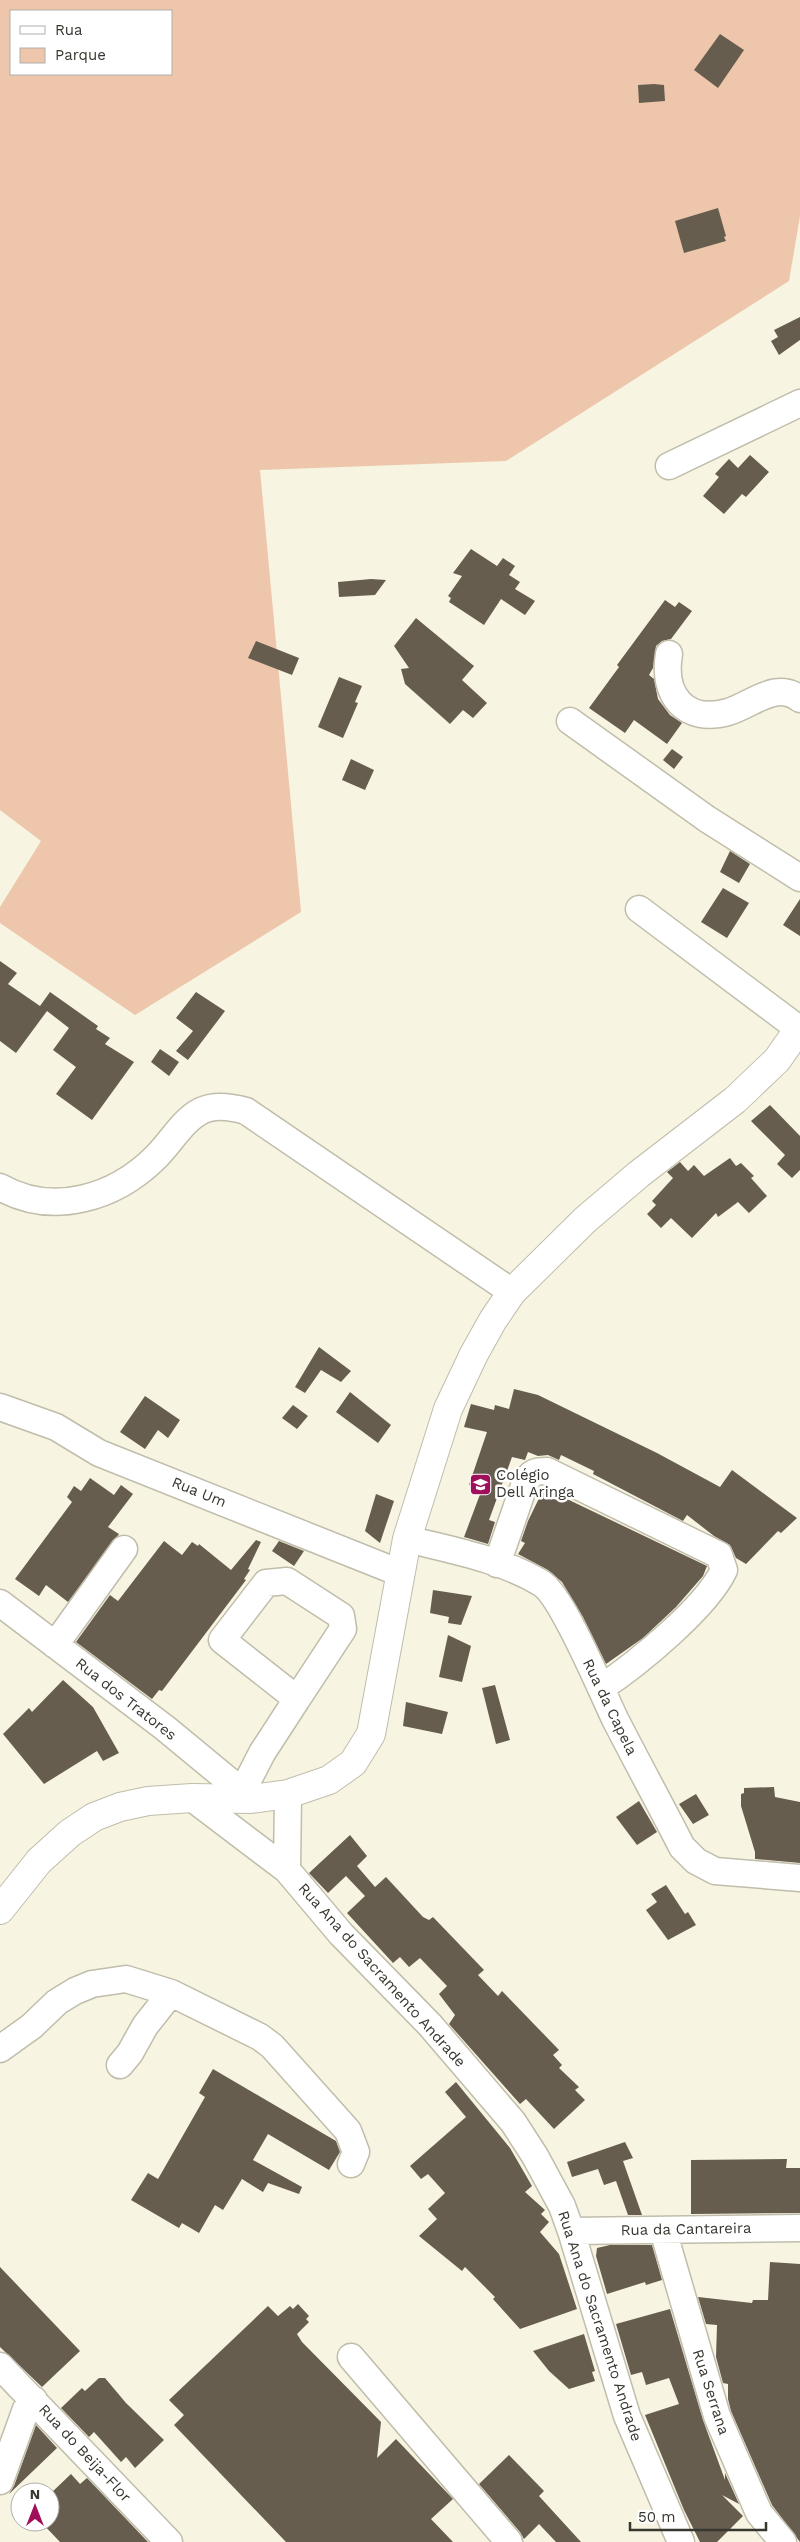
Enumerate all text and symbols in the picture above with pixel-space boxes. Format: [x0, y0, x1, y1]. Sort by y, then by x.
legend [10, 10, 172, 75]
text: Rua [55, 21, 83, 39]
text: Parque [55, 46, 106, 64]
place label: Colégio Dell Aringa [496, 1466, 575, 1501]
school or university icon: Colégio Dell Aringa [468, 1472, 492, 1496]
street label: Rua Um [169, 1473, 229, 1511]
street label: Rua dos Tratores [72, 1654, 180, 1744]
street label: Rua da Capela [579, 1656, 641, 1759]
street label: Rua Ana do Sacramento Andrade [295, 1879, 469, 2071]
street label: Rua Ana do Sacramento Andrade [554, 2208, 646, 2444]
street label: Rua da Cantareira [621, 2219, 752, 2239]
street label: Rua Serrana [689, 2347, 733, 2438]
street label: Rua do Beija-Flor [35, 2400, 135, 2506]
north arrow [10, 2482, 60, 2532]
text: N [30, 2486, 40, 2502]
scale bar [630, 2500, 766, 2532]
text: 50 m [638, 2508, 675, 2526]

